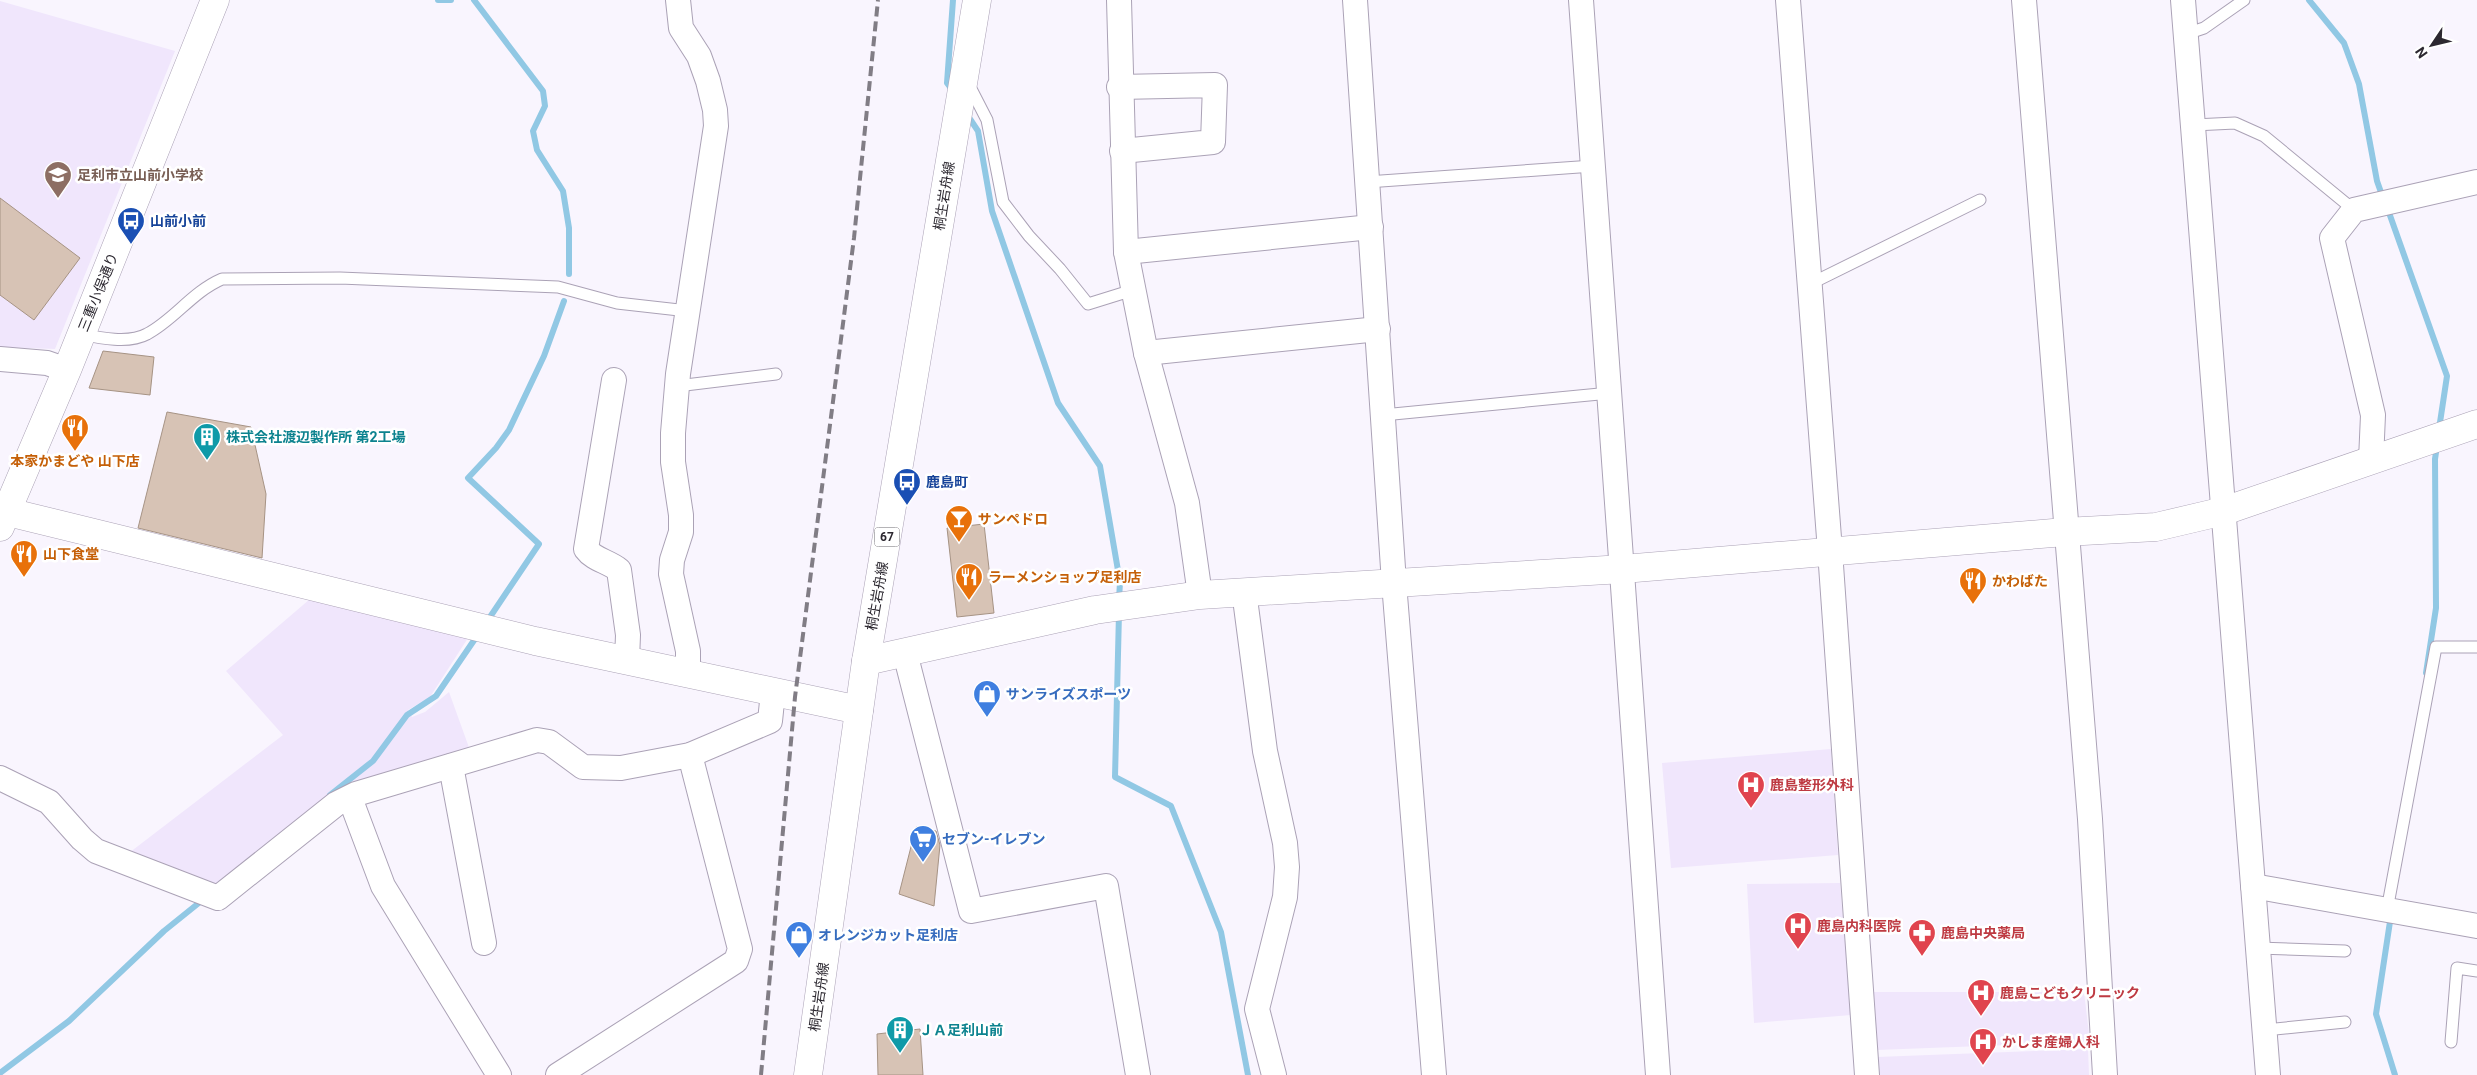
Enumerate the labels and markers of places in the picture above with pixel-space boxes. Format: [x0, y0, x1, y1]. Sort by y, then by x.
school or university icon: 足利市立山前小学校 [43, 160, 73, 199]
place label: 足利市立山前小学校 [77, 167, 203, 183]
bus stop icon: 山前小前 [116, 206, 146, 245]
place label: 山前小前 [150, 213, 206, 229]
restaurant icon: 本家かまどや 山下店 [60, 413, 90, 452]
building icon: 株式会社渡辺製作所 第2工場 [192, 422, 222, 461]
place label: 株式会社渡辺製作所 第2工場 [226, 429, 406, 445]
place label: 本家かまどや 山下店 [10, 453, 140, 469]
bus stop icon: 鹿島町 [892, 467, 922, 506]
place label: 鹿島町 [926, 474, 968, 490]
bar icon: サンペドロ [944, 504, 974, 543]
place label: サンペドロ [978, 511, 1048, 527]
restaurant icon: 山下食堂 [9, 539, 39, 578]
place label: 山下食堂 [43, 546, 99, 562]
restaurant icon: ラーメンショップ足利店 [954, 562, 984, 601]
restaurant icon: かわばた [1958, 566, 1988, 605]
place label: ラーメンショップ足利店 [988, 569, 1141, 585]
place label: かわばた [1992, 573, 2048, 589]
shop icon: サンライズスポーツ [972, 679, 1002, 718]
place label: サンライズスポーツ [1006, 686, 1131, 702]
hospital icon: 鹿島整形外科 [1736, 770, 1766, 809]
place label: 鹿島整形外科 [1770, 777, 1854, 793]
supermarket icon: セブン-イレブン [908, 824, 938, 863]
place label: セブン-イレブン [942, 831, 1046, 847]
hospital icon: 鹿島内科医院 [1783, 911, 1813, 950]
place label: 鹿島内科医院 [1817, 918, 1901, 934]
pharmacy icon: 鹿島中央薬局 [1907, 918, 1937, 957]
shop icon: オレンジカット足利店 [784, 920, 814, 959]
place label: 鹿島中央薬局 [1941, 925, 2025, 941]
place label: オレンジカット足利店 [818, 927, 958, 943]
hospital icon: 鹿島こどもクリニック [1966, 978, 1996, 1017]
place label: 鹿島こどもクリニック [2000, 985, 2140, 1001]
building icon: ＪＡ足利山前 [885, 1015, 915, 1054]
place label: ＪＡ足利山前 [919, 1022, 1003, 1038]
hospital icon: かしま産婦人科 [1968, 1027, 1998, 1066]
place label: かしま産婦人科 [2002, 1034, 2100, 1050]

